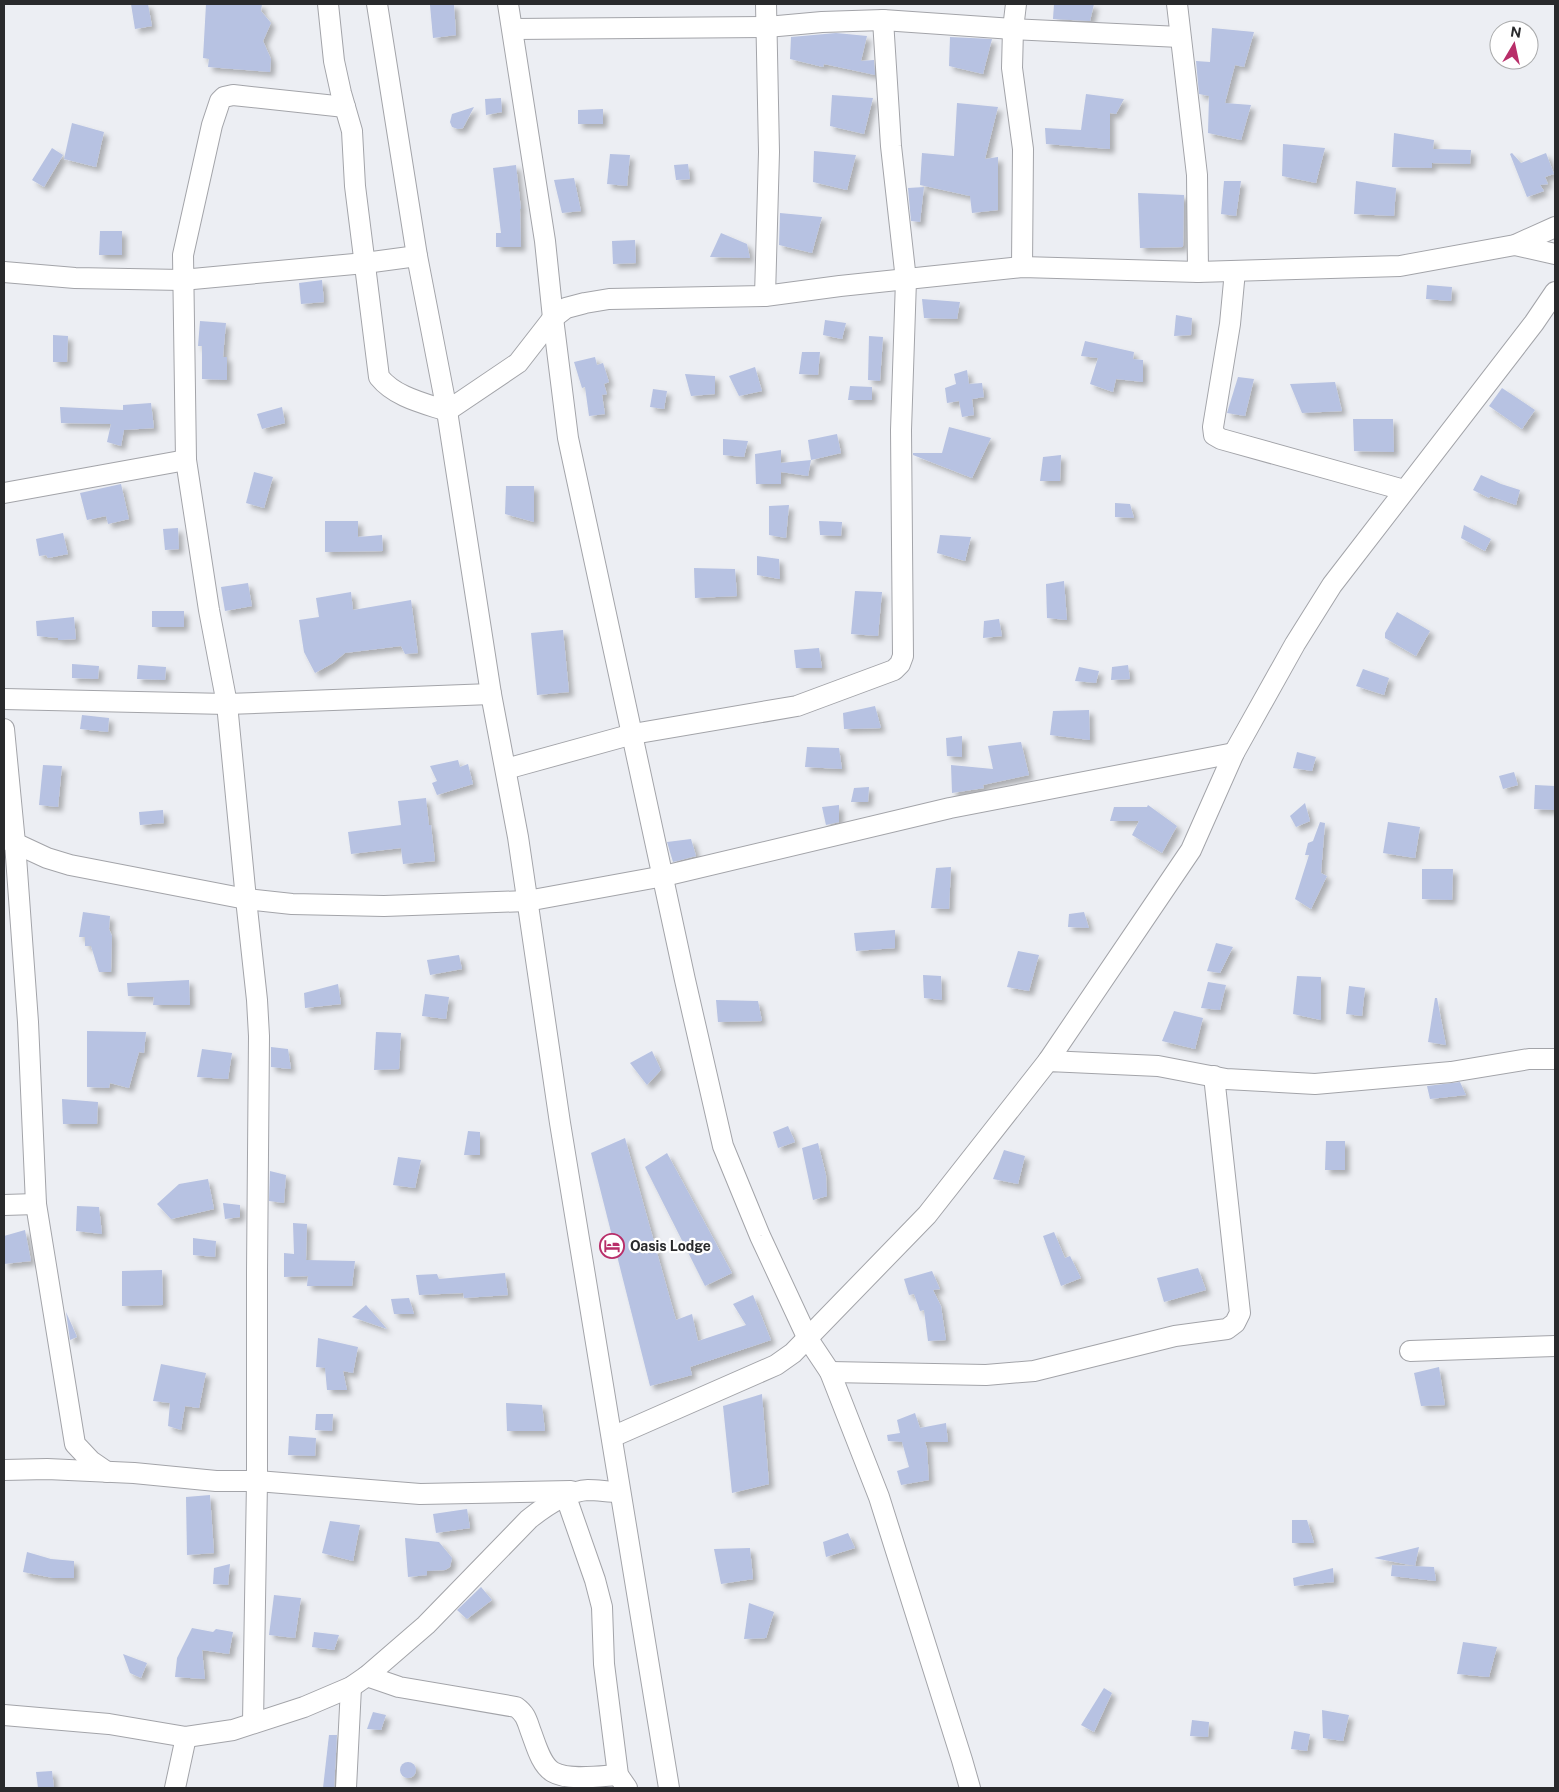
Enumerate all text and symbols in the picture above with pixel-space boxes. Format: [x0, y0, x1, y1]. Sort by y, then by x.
north arrow [1489, 20, 1539, 70]
text: N [1509, 23, 1523, 41]
hotel icon: Oasis Lodge [599, 1233, 625, 1259]
place label: Oasis Lodge [630, 1238, 711, 1254]

